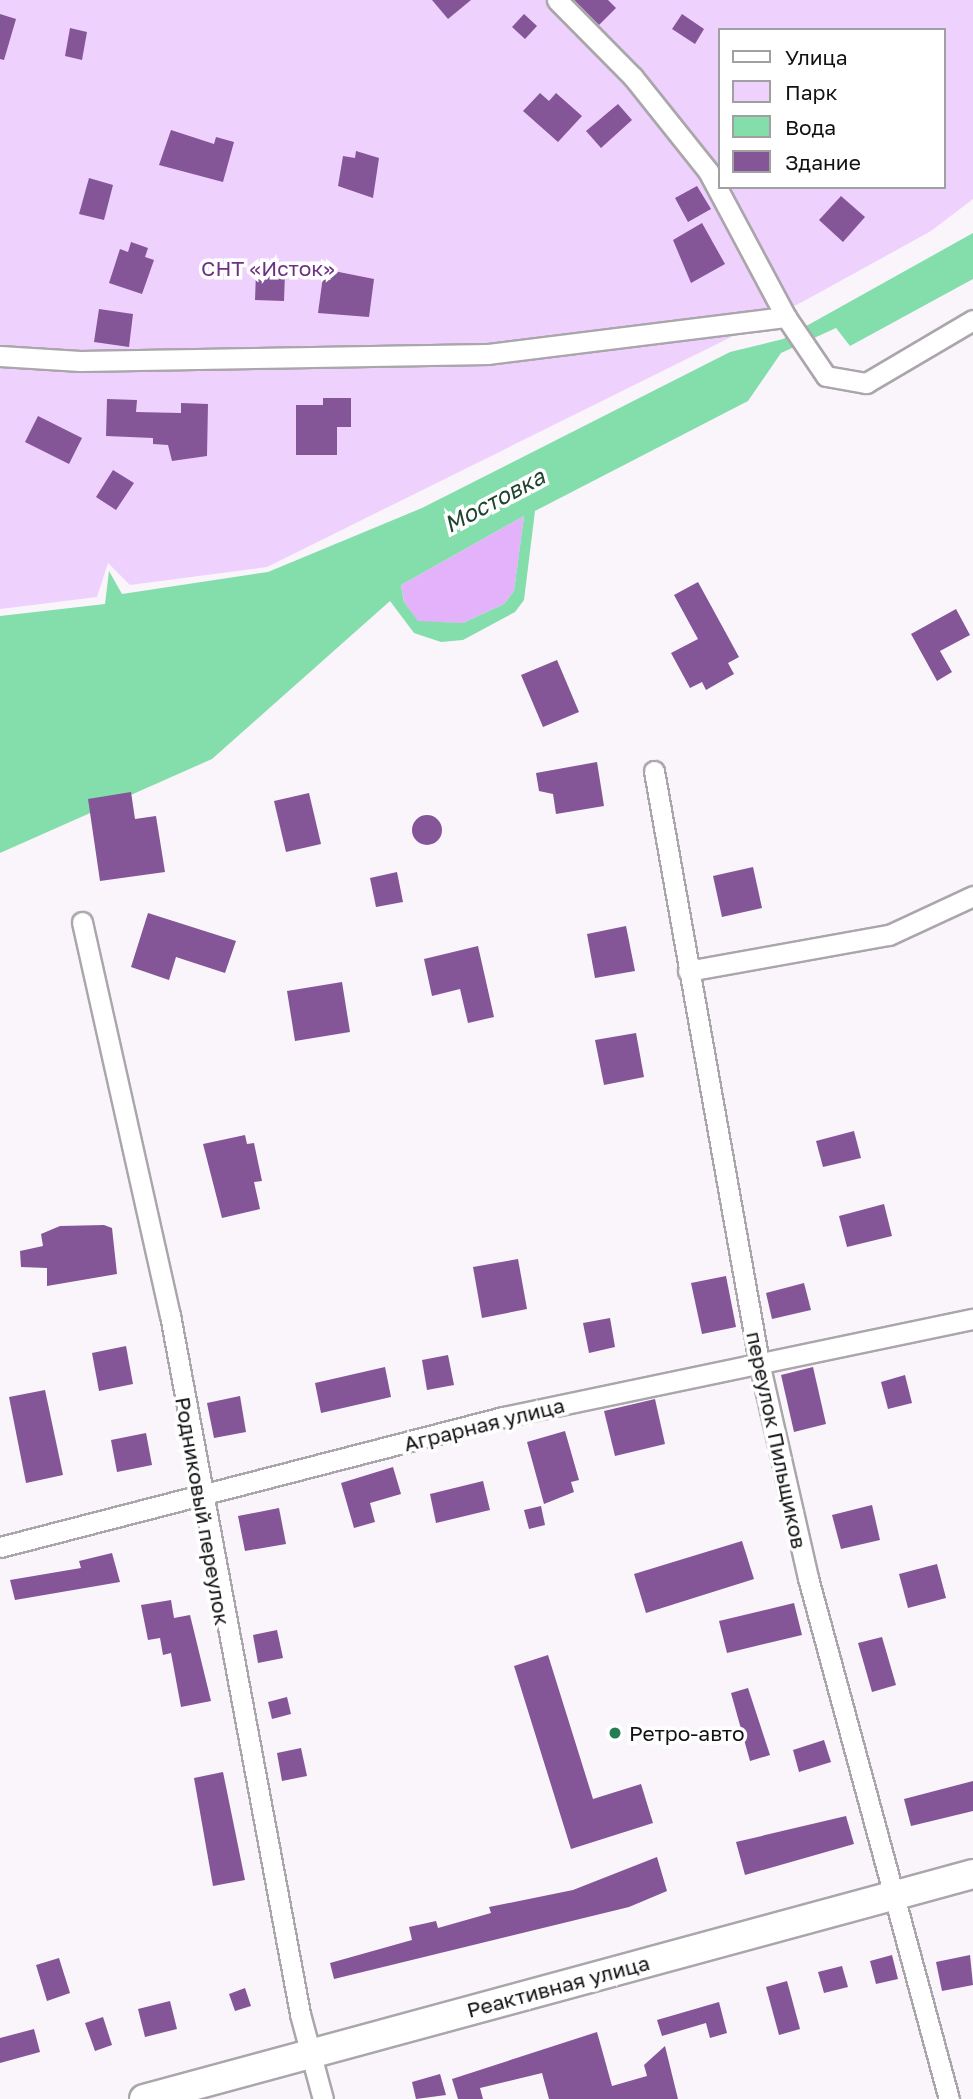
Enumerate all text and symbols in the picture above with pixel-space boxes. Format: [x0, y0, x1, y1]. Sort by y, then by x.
legend [718, 28, 945, 189]
text: Улица [785, 44, 848, 70]
text: Парк [785, 79, 838, 105]
text: Вода [785, 114, 836, 140]
text: Здание [785, 149, 861, 175]
park label: СНТ «Исток» [201, 255, 335, 281]
water label: Мостовка [439, 462, 549, 538]
street label: переулок Пильщиков [742, 1329, 812, 1551]
street label: Аграрная улица [401, 1392, 567, 1456]
street label: Родниковый переулок [170, 1395, 236, 1627]
place label: Ретро-авто [629, 1720, 744, 1746]
marker: Ретро-авто [607, 1725, 623, 1741]
street label: Реактивная улица [464, 1949, 652, 2023]

